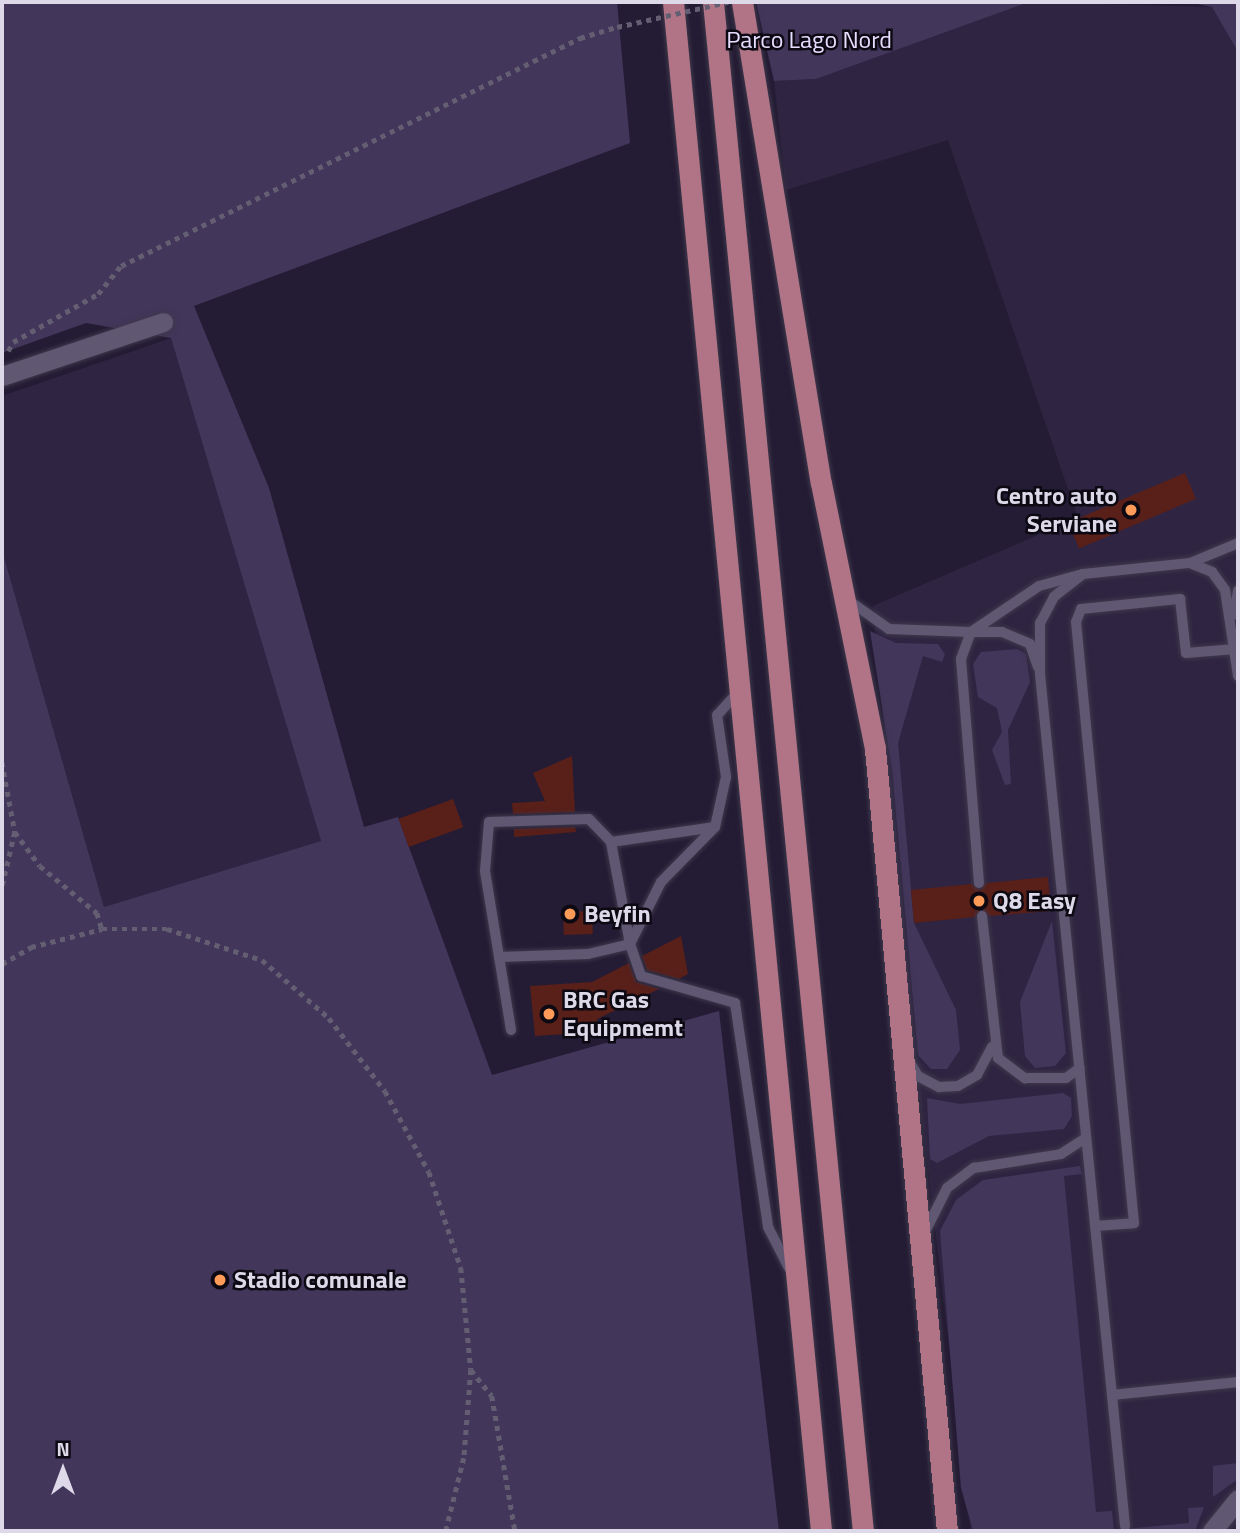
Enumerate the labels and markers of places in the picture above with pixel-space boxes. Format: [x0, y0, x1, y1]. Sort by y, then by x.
place label: Centro auto Serviane [996, 482, 1117, 538]
marker: Centro auto Serviane [1123, 502, 1139, 518]
place label: Q8 Easy [993, 887, 1076, 915]
marker: Q8 Easy [971, 893, 987, 909]
place label: Beyfin [584, 900, 651, 928]
marker: Beyfin [562, 906, 578, 922]
place label: BRC Gas Equipmemt [563, 986, 683, 1042]
marker: BRC Gas Equipmemt [541, 1006, 557, 1022]
place label: Stadio comunale [234, 1266, 406, 1294]
marker: Stadio comunale [212, 1272, 228, 1288]

